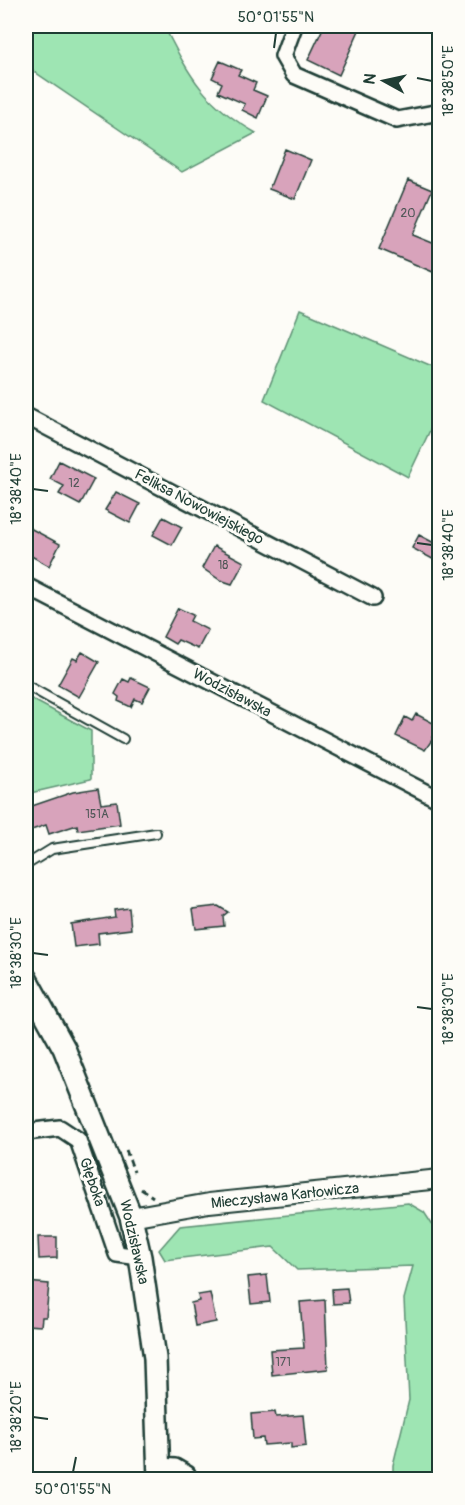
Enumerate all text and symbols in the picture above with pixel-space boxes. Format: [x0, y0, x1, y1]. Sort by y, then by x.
text: 50°01'55"N [238, 8, 314, 27]
text: 18°38'50"E [439, 45, 458, 117]
north arrow [354, 51, 414, 111]
text: N [359, 72, 381, 86]
house number: 20 [401, 206, 415, 221]
text: 18°38'40"E [7, 453, 26, 525]
street label: Feliksa Nowowiejskiego [131, 465, 267, 549]
house number: 12 [68, 476, 80, 491]
text: 18°38'40"E [439, 509, 458, 581]
house number: 18 [218, 558, 228, 573]
street label: Wodzisławska [189, 664, 275, 722]
house number: 151A [85, 807, 109, 822]
text: 18°38'30"E [7, 917, 26, 989]
text: 18°38'30"E [439, 973, 458, 1045]
street label: Głęboka [75, 1155, 109, 1209]
street label: Mieczysława Karłowicza [210, 1179, 360, 1213]
street label: Wodzisławska [115, 1198, 153, 1286]
house number: 171 [275, 1355, 291, 1370]
text: 18°38'20"E [7, 1381, 26, 1453]
text: 50°01'55"N [35, 1480, 111, 1499]

